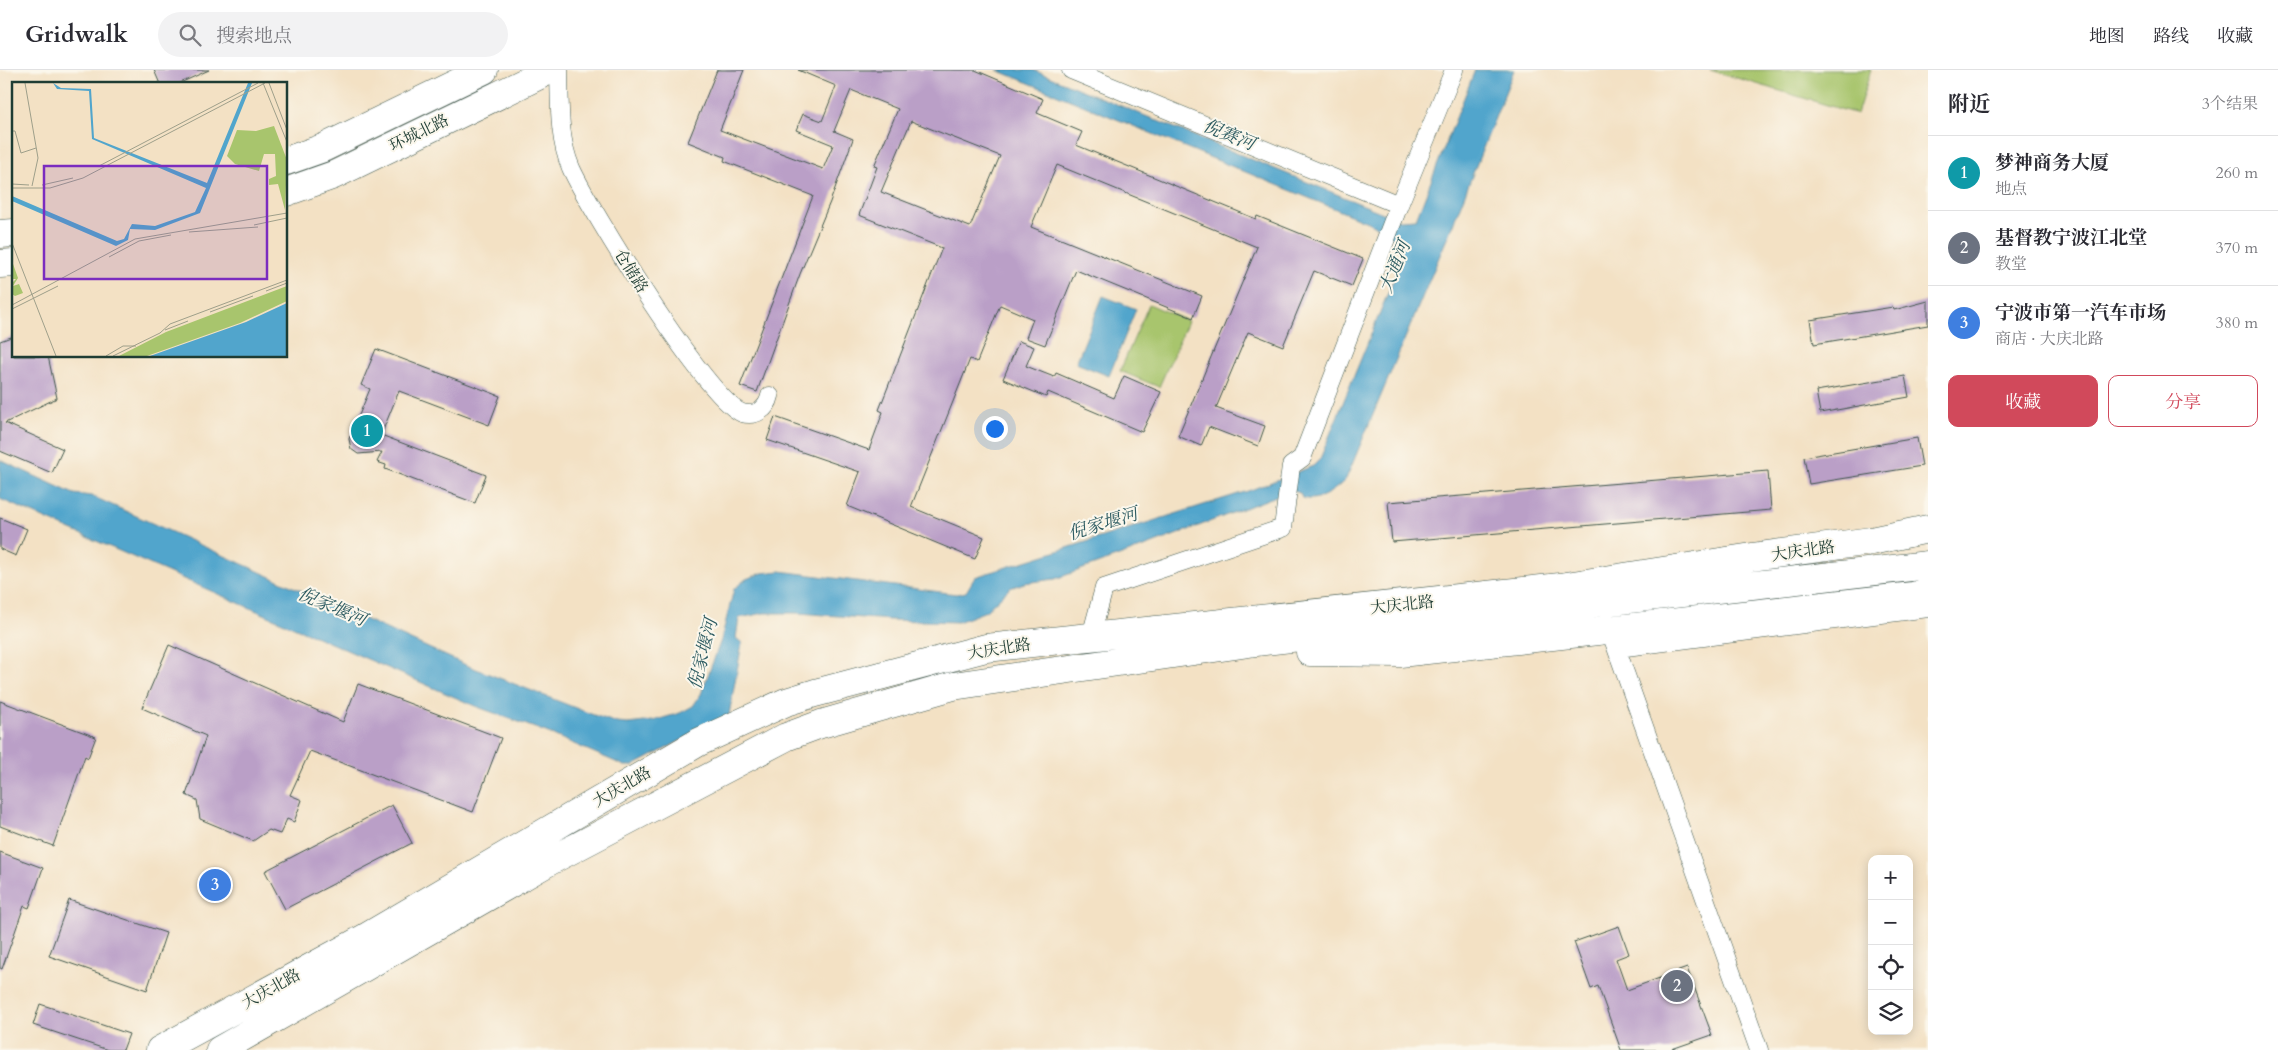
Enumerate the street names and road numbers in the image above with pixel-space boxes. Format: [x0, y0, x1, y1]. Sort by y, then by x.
street label: 环城北路 [385, 109, 453, 157]
street label: 仓储路 [609, 245, 653, 297]
street label: 大庆北路 [1770, 536, 1836, 566]
street label: 大庆北路 [1369, 591, 1435, 619]
street label: 大庆北路 [966, 633, 1032, 665]
street label: 大庆北路 [589, 761, 655, 813]
street label: 大庆北路 [238, 964, 304, 1014]

